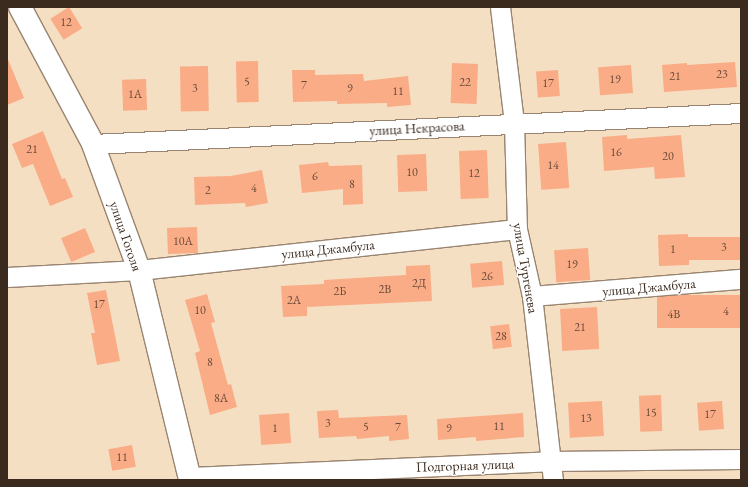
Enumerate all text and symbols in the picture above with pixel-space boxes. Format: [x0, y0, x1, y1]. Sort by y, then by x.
house number: 12 [60, 16, 72, 30]
house number: 23 [716, 68, 728, 82]
house number: 21 [669, 70, 681, 84]
house number: 19 [609, 73, 621, 87]
house number: 5 [244, 75, 250, 89]
house number: 22 [459, 76, 471, 90]
house number: 17 [542, 77, 554, 91]
house number: 7 [301, 79, 307, 93]
house number: 3 [192, 82, 198, 96]
house number: 9 [347, 82, 353, 96]
house number: 11 [392, 85, 404, 99]
house number: 1А [128, 88, 142, 102]
street label: улица Некрасова [369, 117, 465, 139]
house number: 21 [26, 143, 38, 157]
house number: 16 [610, 146, 622, 160]
house number: 20 [662, 150, 674, 164]
house number: 14 [547, 159, 559, 173]
house number: 10 [406, 166, 418, 180]
house number: 12 [468, 167, 480, 181]
house number: 6 [312, 170, 318, 184]
house number: 8 [349, 178, 355, 192]
house number: 4 [251, 182, 257, 196]
house number: 2 [205, 184, 211, 198]
street label: улица Гоголя [106, 199, 146, 273]
street label: улица Тургенева [510, 221, 542, 315]
house number: 10А [173, 235, 193, 249]
street label: улица Джамбула [281, 236, 375, 262]
house number: 3 [721, 241, 727, 255]
house number: 1 [670, 243, 676, 257]
house number: 19 [566, 258, 578, 272]
house number: 26 [481, 270, 493, 284]
street label: улица Джамбула [602, 275, 696, 299]
house number: 2Д [412, 277, 426, 291]
house number: 2В [379, 283, 391, 297]
house number: 2Б [334, 285, 346, 299]
house number: 2А [287, 294, 301, 308]
house number: 17 [93, 298, 105, 312]
house number: 10 [194, 304, 206, 318]
house number: 4 [723, 305, 729, 319]
house number: 4В [668, 308, 680, 322]
house number: 21 [574, 321, 586, 335]
house number: 28 [495, 330, 507, 344]
house number: 8 [207, 356, 213, 370]
house number: 8А [214, 392, 228, 406]
house number: 15 [645, 406, 657, 420]
house number: 17 [704, 408, 716, 422]
house number: 13 [580, 412, 592, 426]
house number: 3 [325, 417, 331, 431]
house number: 5 [363, 420, 369, 434]
house number: 11 [493, 420, 505, 434]
house number: 7 [395, 421, 401, 435]
house number: 1 [272, 422, 278, 436]
house number: 9 [446, 422, 452, 436]
house number: 11 [116, 451, 128, 465]
street label: Подгорная улица [416, 455, 514, 475]

